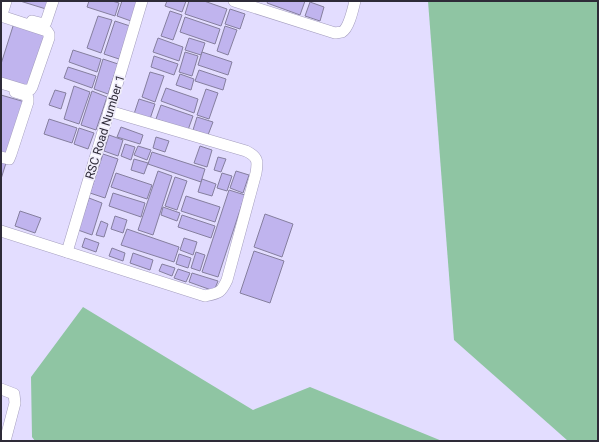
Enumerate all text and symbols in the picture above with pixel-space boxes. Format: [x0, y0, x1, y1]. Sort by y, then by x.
street label: RSC Road Number 1 [82, 73, 128, 181]

